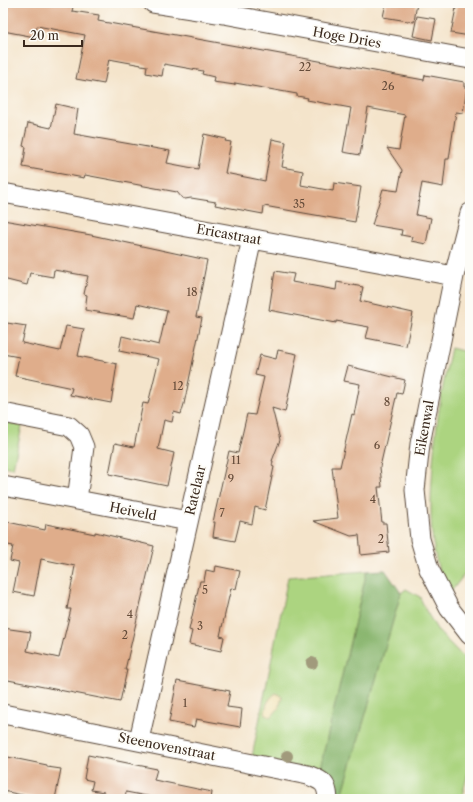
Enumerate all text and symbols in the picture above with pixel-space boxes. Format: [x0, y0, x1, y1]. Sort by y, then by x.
scale bar [24, 22, 82, 48]
street label: Hoge Dries [312, 23, 383, 51]
text: 20 m [30, 28, 59, 43]
house number: 22 [299, 60, 311, 74]
house number: 26 [382, 79, 395, 93]
house number: 35 [293, 197, 305, 211]
street label: Ericastraat [195, 220, 263, 248]
house number: 18 [186, 285, 198, 299]
house number: 12 [173, 379, 183, 393]
house number: 8 [384, 395, 390, 409]
street label: Eikenwal [411, 399, 437, 457]
house number: 6 [374, 438, 381, 452]
house number: 11 [231, 453, 241, 467]
street label: Ratelaar [181, 463, 209, 517]
house number: 9 [228, 472, 234, 486]
house number: 4 [370, 492, 376, 506]
street label: Heiveld [108, 499, 158, 523]
house number: 7 [219, 506, 225, 520]
house number: 2 [378, 532, 384, 546]
house number: 5 [202, 583, 208, 597]
house number: 4 [127, 607, 133, 621]
house number: 3 [197, 619, 203, 633]
house number: 2 [122, 628, 128, 642]
house number: 1 [183, 696, 188, 710]
street label: Steenovenstraat [117, 729, 217, 763]

